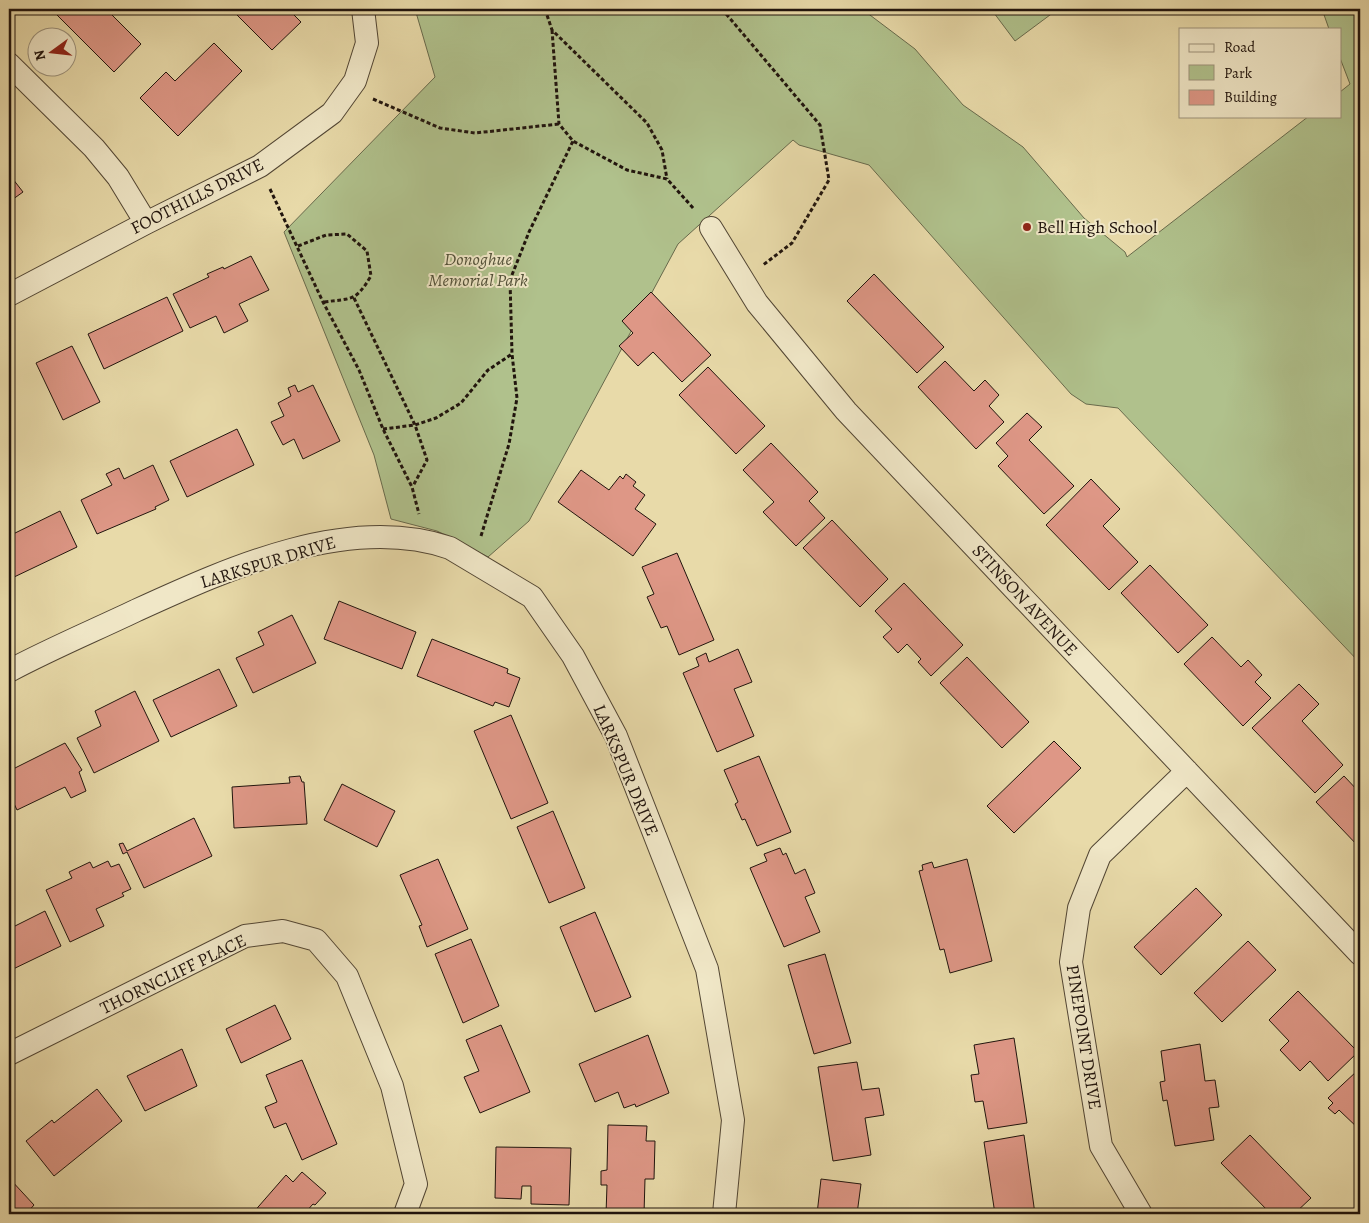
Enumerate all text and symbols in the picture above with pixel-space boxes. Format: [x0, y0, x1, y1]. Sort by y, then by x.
north arrow [28, 28, 78, 78]
legend [1179, 28, 1342, 118]
text: Road [1224, 37, 1256, 57]
text: N [29, 48, 50, 63]
text: Park [1224, 63, 1253, 83]
text: Building [1224, 87, 1277, 107]
street label: FOOTHILLS DRIVE [126, 152, 268, 240]
place label: Bell High School [1037, 215, 1158, 239]
marker: Bell High School [1021, 221, 1033, 233]
park label: Donoghue Memorial Park [428, 247, 528, 292]
street label: LARKSPUR DRIVE [197, 530, 339, 594]
street label: STINSON AVENUE [967, 539, 1083, 661]
street label: LARKSPUR DRIVE [588, 701, 664, 839]
street label: THORNCLIFF PLACE [96, 928, 250, 1020]
street label: PINEPOINT DRIVE [1061, 963, 1107, 1111]

